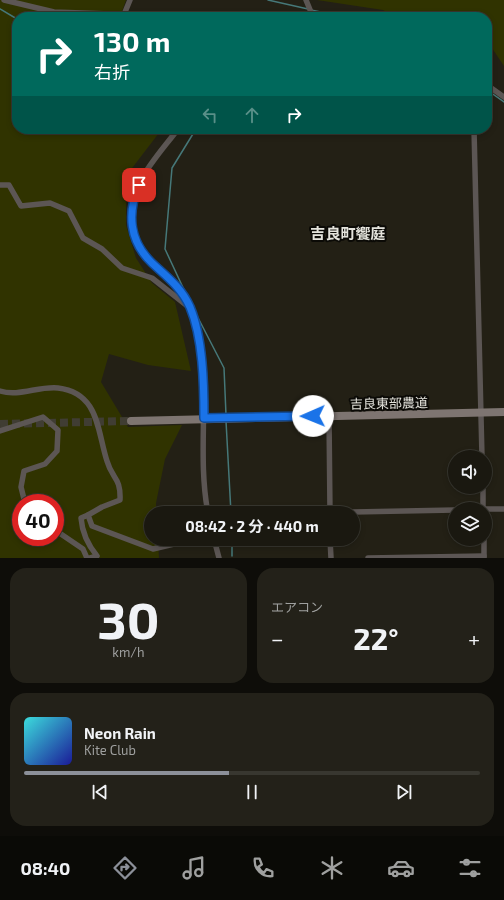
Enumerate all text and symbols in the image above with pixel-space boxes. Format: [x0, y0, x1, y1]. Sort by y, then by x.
text: 130 m [94, 24, 170, 58]
icon: right [28, 28, 80, 80]
text: 右折 [94, 61, 130, 83]
icon: left [199, 104, 221, 126]
icon: ahead [241, 104, 263, 126]
icon: right [283, 104, 305, 126]
pin [122, 168, 156, 202]
icon: arrive [128, 174, 150, 196]
district label: 吉良町饗庭 [310, 224, 386, 242]
street label: 吉良東部農道 [350, 394, 428, 412]
position arrow [292, 395, 334, 437]
map controls [448, 450, 492, 546]
button: sound [448, 450, 492, 494]
speed limit sign: 40 [12, 494, 64, 546]
button: layers [448, 502, 492, 546]
text: 08:42 · 2 分 · 440 m [185, 517, 319, 535]
text: 30 [97, 587, 160, 649]
text: エアコン [271, 599, 323, 615]
text: 22° [353, 620, 398, 656]
text: − [271, 625, 284, 651]
text: + [468, 625, 480, 651]
text: km/h [112, 644, 145, 660]
text: Neon Rain [84, 724, 156, 742]
text: Kite Club [84, 742, 136, 758]
icon: previous [89, 781, 111, 803]
icon: pause [241, 781, 263, 803]
icon: next [393, 781, 415, 803]
icon: directions [111, 854, 139, 882]
icon: music [180, 854, 208, 882]
icon: phone [249, 854, 277, 882]
icon: climate [318, 854, 346, 882]
icon: car [387, 854, 415, 882]
icon: filters [456, 854, 484, 882]
text: 08:40 [20, 857, 70, 879]

